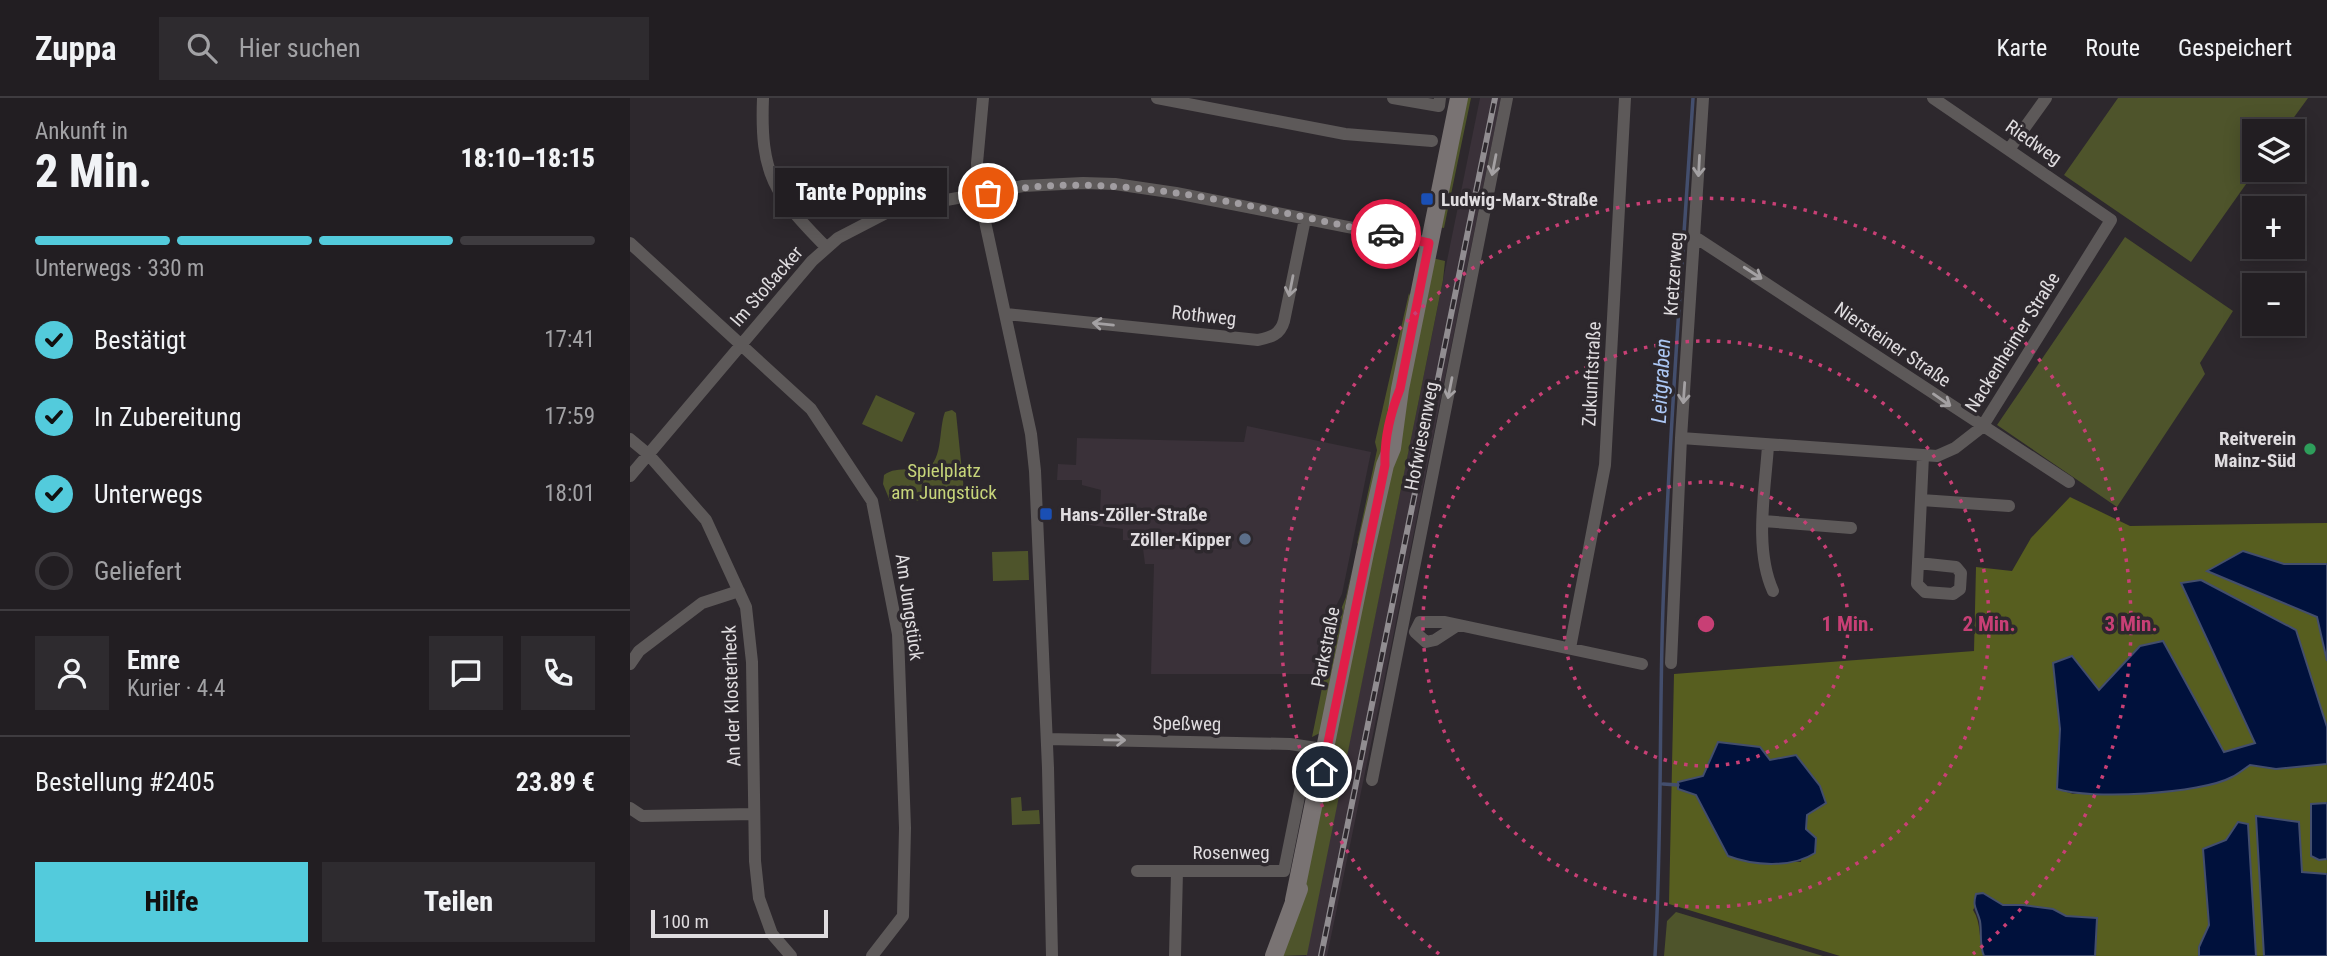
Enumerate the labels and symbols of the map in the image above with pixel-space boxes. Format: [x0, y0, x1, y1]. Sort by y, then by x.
street label: Riedweg [2001, 115, 2066, 170]
one-way arrow [1486, 153, 1500, 176]
one-way arrow [1693, 154, 1706, 177]
pin [958, 163, 1018, 223]
callout: Tante Poppins [775, 168, 946, 217]
place label: Ludwig-Marx-Straße [1441, 188, 1598, 211]
marker: Ludwig-Marx-Straße [1419, 191, 1435, 207]
courier [1351, 199, 1421, 269]
street label: Kretzerweg [1659, 231, 1688, 317]
street label: Im Stoßacker [725, 241, 808, 331]
one-way arrow [1743, 266, 1762, 281]
street label: Nackenheimer Straße [1960, 268, 2065, 417]
one-way arrow [1284, 274, 1298, 297]
street label: Niersteiner Straße [1830, 297, 1955, 392]
street label: Rothweg [1170, 301, 1237, 330]
one-way arrow [1092, 317, 1114, 330]
street label: Zukunftstraße [1577, 321, 1606, 427]
water label: Leitgraben [1647, 338, 1675, 424]
one-way arrow [1442, 376, 1456, 399]
street label: Hofwiesenweg [1400, 380, 1443, 492]
one-way arrow [1677, 381, 1690, 404]
one-way arrow [1932, 393, 1951, 407]
place label: Reitverein Mainz-Süd [2214, 427, 2296, 472]
marker: Reitverein Mainz-Süd [2302, 441, 2318, 457]
park label: Spielplatz am Jungstück [891, 459, 997, 504]
place label: Hans-Zöller-Straße [1060, 503, 1207, 526]
marker: Hans-Zöller-Straße [1038, 506, 1054, 522]
place label: Zöller-Kipper [1130, 528, 1231, 551]
marker: Zöller-Kipper [1237, 531, 1253, 547]
street label: Am Jungstück [891, 552, 928, 662]
street label: Parkstraße [1306, 605, 1345, 689]
centre of rings [1694, 612, 1718, 636]
text: 1 Min. [1821, 612, 1875, 636]
text: 2 Min. [1962, 612, 2016, 636]
text: 3 Min. [2104, 612, 2158, 636]
street label: An der Klosterheck [718, 624, 745, 767]
street label: Speßweg [1152, 711, 1222, 736]
one-way arrow [1103, 734, 1126, 747]
pin [1292, 742, 1352, 802]
street label: Rosenweg [1192, 841, 1270, 864]
scale bar [651, 907, 828, 939]

